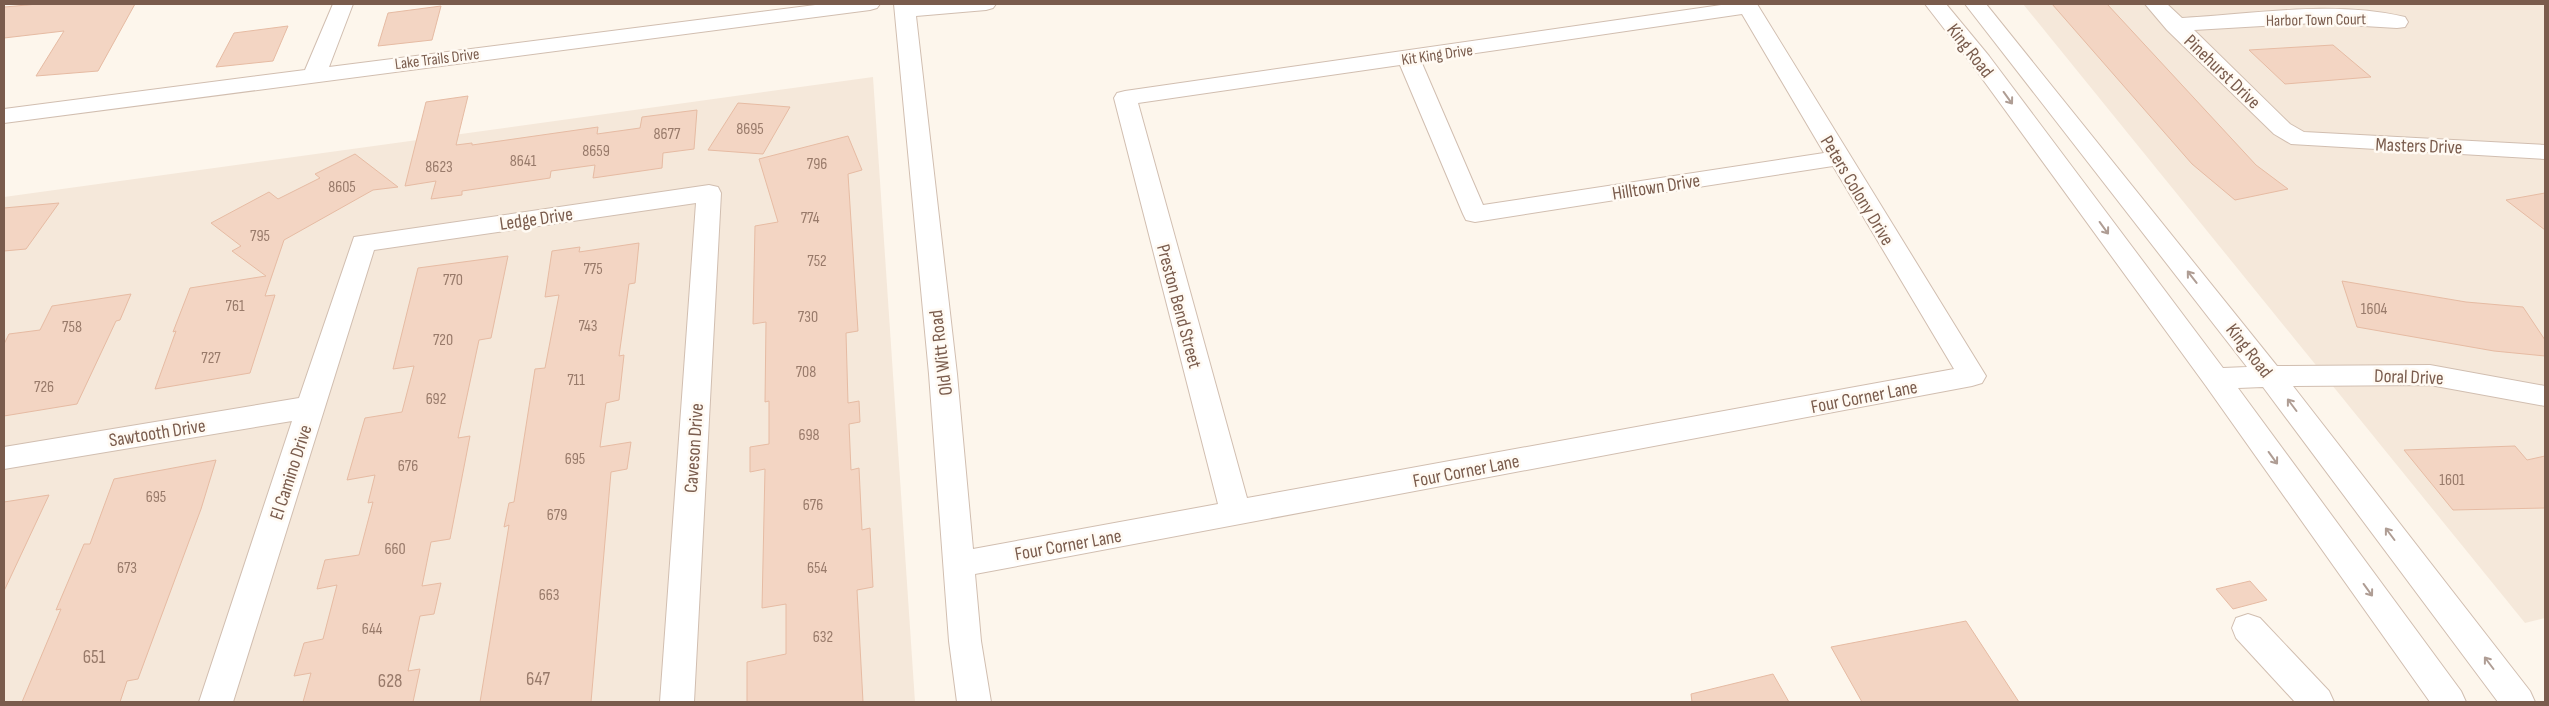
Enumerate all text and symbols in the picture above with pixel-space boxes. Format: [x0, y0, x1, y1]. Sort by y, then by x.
street label: Harbor Town Court [2266, 10, 2366, 31]
street label: King Road [1941, 19, 1998, 83]
street label: Pinehurst Drive [2179, 30, 2265, 114]
street label: Kit King Drive [1400, 41, 1474, 70]
street label: Lake Trails Drive [394, 45, 480, 74]
one-way arrow [2003, 91, 2013, 105]
house number: 8695 [736, 120, 764, 139]
house number: 8677 [654, 125, 681, 144]
street label: Peters Colony Drive [1815, 132, 1898, 250]
street label: Masters Drive [2375, 133, 2463, 160]
house number: 8659 [582, 142, 610, 161]
house number: 8641 [510, 152, 537, 171]
house number: 796 [807, 155, 827, 174]
house number: 8623 [425, 158, 453, 177]
street label: Hilltown Drive [1611, 169, 1702, 206]
house number: 8605 [328, 178, 356, 197]
street label: Ledge Drive [498, 203, 574, 236]
house number: 774 [801, 209, 820, 228]
one-way arrow [2099, 221, 2110, 234]
house number: 795 [250, 227, 270, 246]
street label: Preston Bend Street [1151, 242, 1206, 371]
house number: 752 [807, 252, 827, 271]
house number: 775 [583, 260, 603, 279]
one-way arrow [2187, 270, 2198, 283]
house number: 770 [443, 271, 463, 290]
house number: 761 [226, 297, 245, 316]
house number: 1604 [2361, 300, 2388, 319]
house number: 730 [798, 308, 818, 327]
street label: Old Witt Road [925, 309, 958, 397]
house number: 743 [578, 317, 598, 336]
house number: 758 [62, 318, 82, 337]
street label: King Road [2220, 319, 2277, 383]
house number: 720 [433, 331, 453, 350]
house number: 727 [201, 349, 221, 368]
house number: 708 [796, 363, 816, 382]
street label: Doral Drive [2374, 365, 2444, 390]
house number: 711 [567, 371, 585, 390]
street label: Four Corner Lane [1809, 376, 1919, 419]
house number: 726 [34, 378, 54, 397]
house number: 692 [426, 390, 446, 409]
one-way arrow [2287, 399, 2298, 412]
street label: Caveson Drive [680, 402, 709, 494]
street label: Sawtooth Drive [107, 414, 207, 452]
street label: El Camino Drive [265, 422, 318, 523]
house number: 698 [798, 426, 820, 445]
house number: 695 [565, 450, 585, 469]
street label: Four Corner Lane [1411, 450, 1521, 493]
one-way arrow [2268, 451, 2278, 465]
house number: 676 [398, 457, 418, 476]
house number: 1601 [2439, 471, 2465, 490]
house number: 695 [146, 488, 166, 507]
house number: 676 [803, 496, 823, 515]
house number: 679 [547, 506, 567, 525]
street label: Four Corner Lane [1013, 525, 1123, 566]
one-way arrow [2385, 528, 2396, 541]
house number: 660 [384, 540, 406, 559]
house number: 673 [117, 559, 137, 578]
house number: 654 [807, 559, 827, 578]
one-way arrow [2363, 583, 2373, 597]
house number: 663 [539, 586, 559, 605]
house number: 644 [362, 620, 383, 639]
house number: 632 [813, 628, 833, 647]
house number: 651 [83, 646, 106, 669]
one-way arrow [2483, 657, 2494, 670]
house number: 647 [526, 668, 550, 691]
house number: 628 [378, 670, 402, 693]

